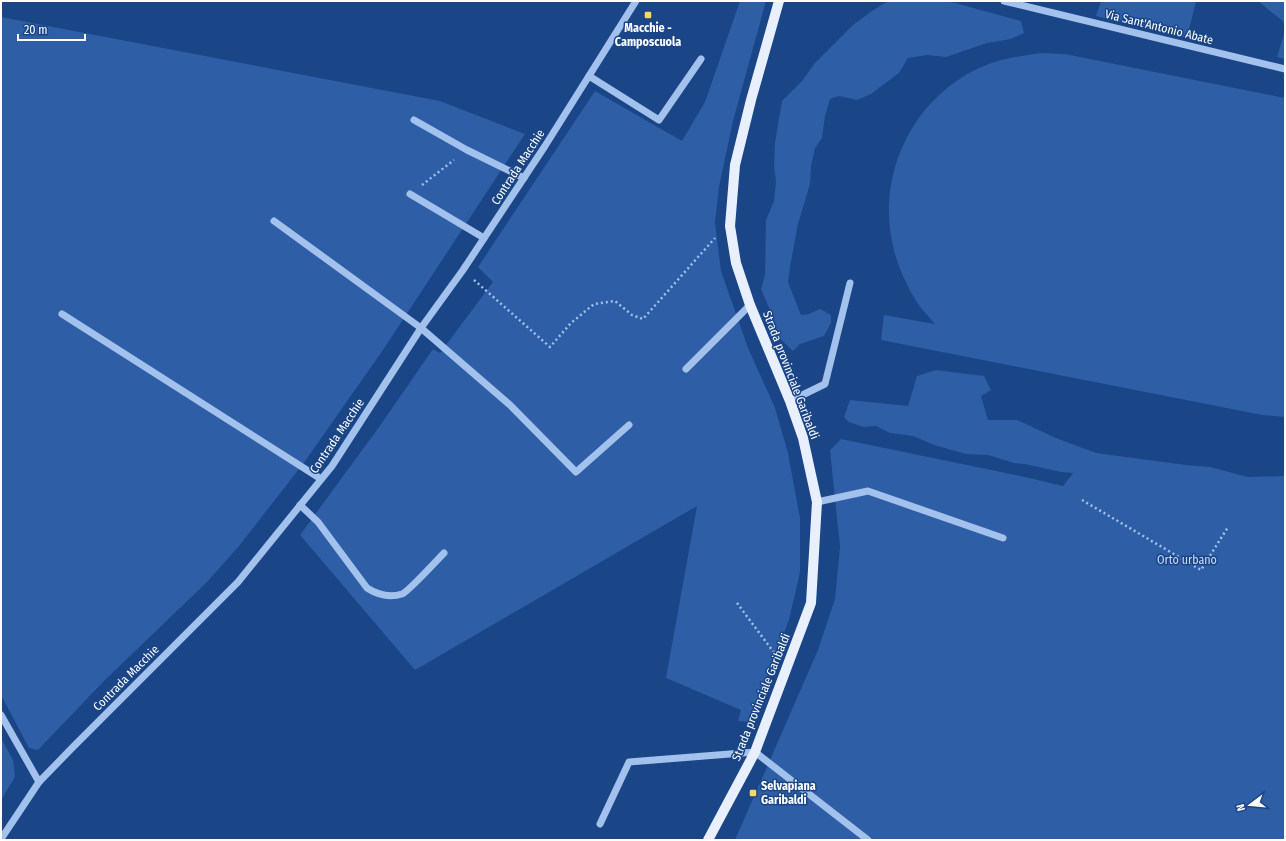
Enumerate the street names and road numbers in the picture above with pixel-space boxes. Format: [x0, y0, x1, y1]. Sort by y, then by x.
street label: Via Sant'Antonio Abate [1103, 7, 1215, 47]
street label: Contrada Macchie [488, 127, 548, 207]
street label: Strada provinciale Garibaldi [760, 309, 822, 441]
street label: Contrada Macchie [307, 396, 367, 476]
street label: Strada provinciale Garibaldi [729, 631, 793, 763]
street label: Contrada Macchie [90, 642, 162, 714]

